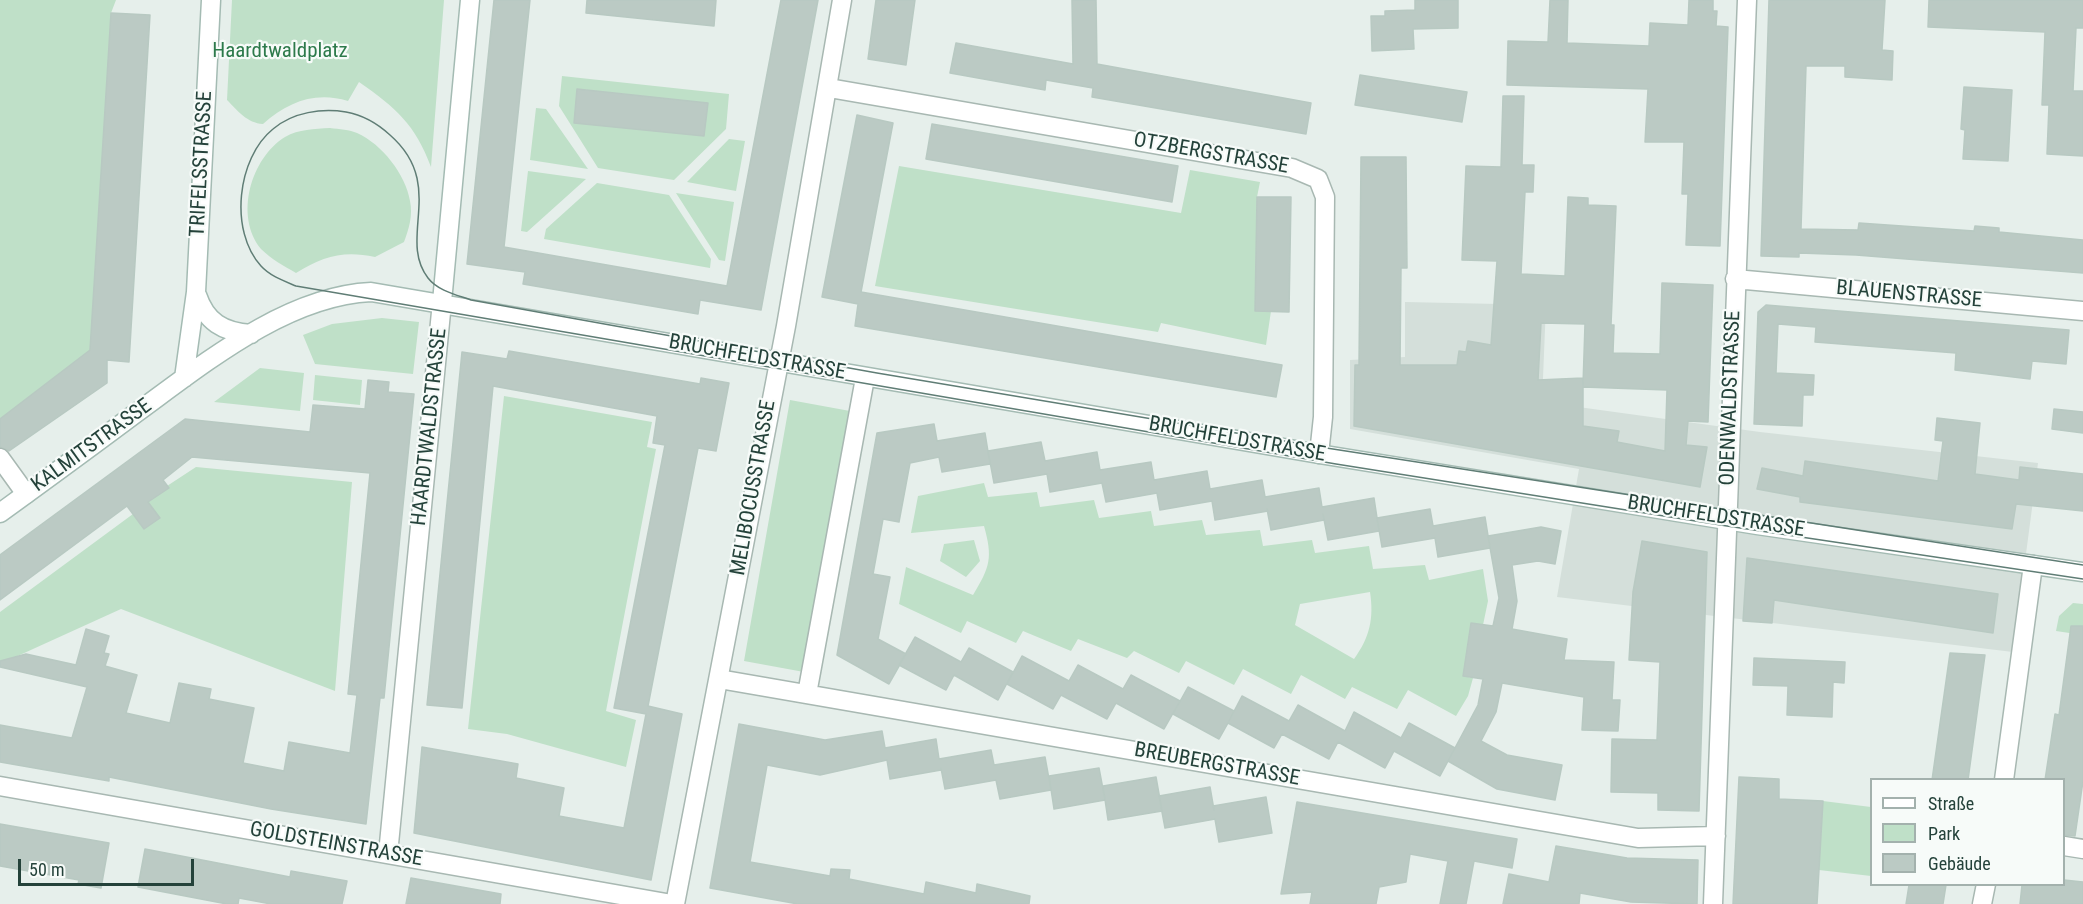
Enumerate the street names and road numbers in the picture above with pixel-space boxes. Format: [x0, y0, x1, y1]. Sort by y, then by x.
street label: TRIFELSSTRASSE [186, 90, 218, 238]
street label: OTZBERGSTRASSE [1132, 128, 1290, 180]
street label: BLAUENSTRASSE [1835, 276, 1983, 314]
street label: ODENWALDSTRASSE [1715, 310, 1747, 486]
street label: HAARDTWALDSTRASSE [407, 327, 453, 527]
street label: BRUCHFELDSTRASSE [667, 330, 847, 386]
street label: KALMITSTRASSE [27, 394, 157, 498]
street label: MELIBOCUSSTRASSE [726, 398, 782, 578]
street label: BRUCHFELDSTRASSE [1147, 412, 1327, 468]
street label: BRUCHFELDSTRASSE [1626, 491, 1806, 543]
street label: BREUBERGSTRASSE [1132, 738, 1302, 792]
street label: GOLDSTEINSTRASSE [248, 817, 424, 873]

